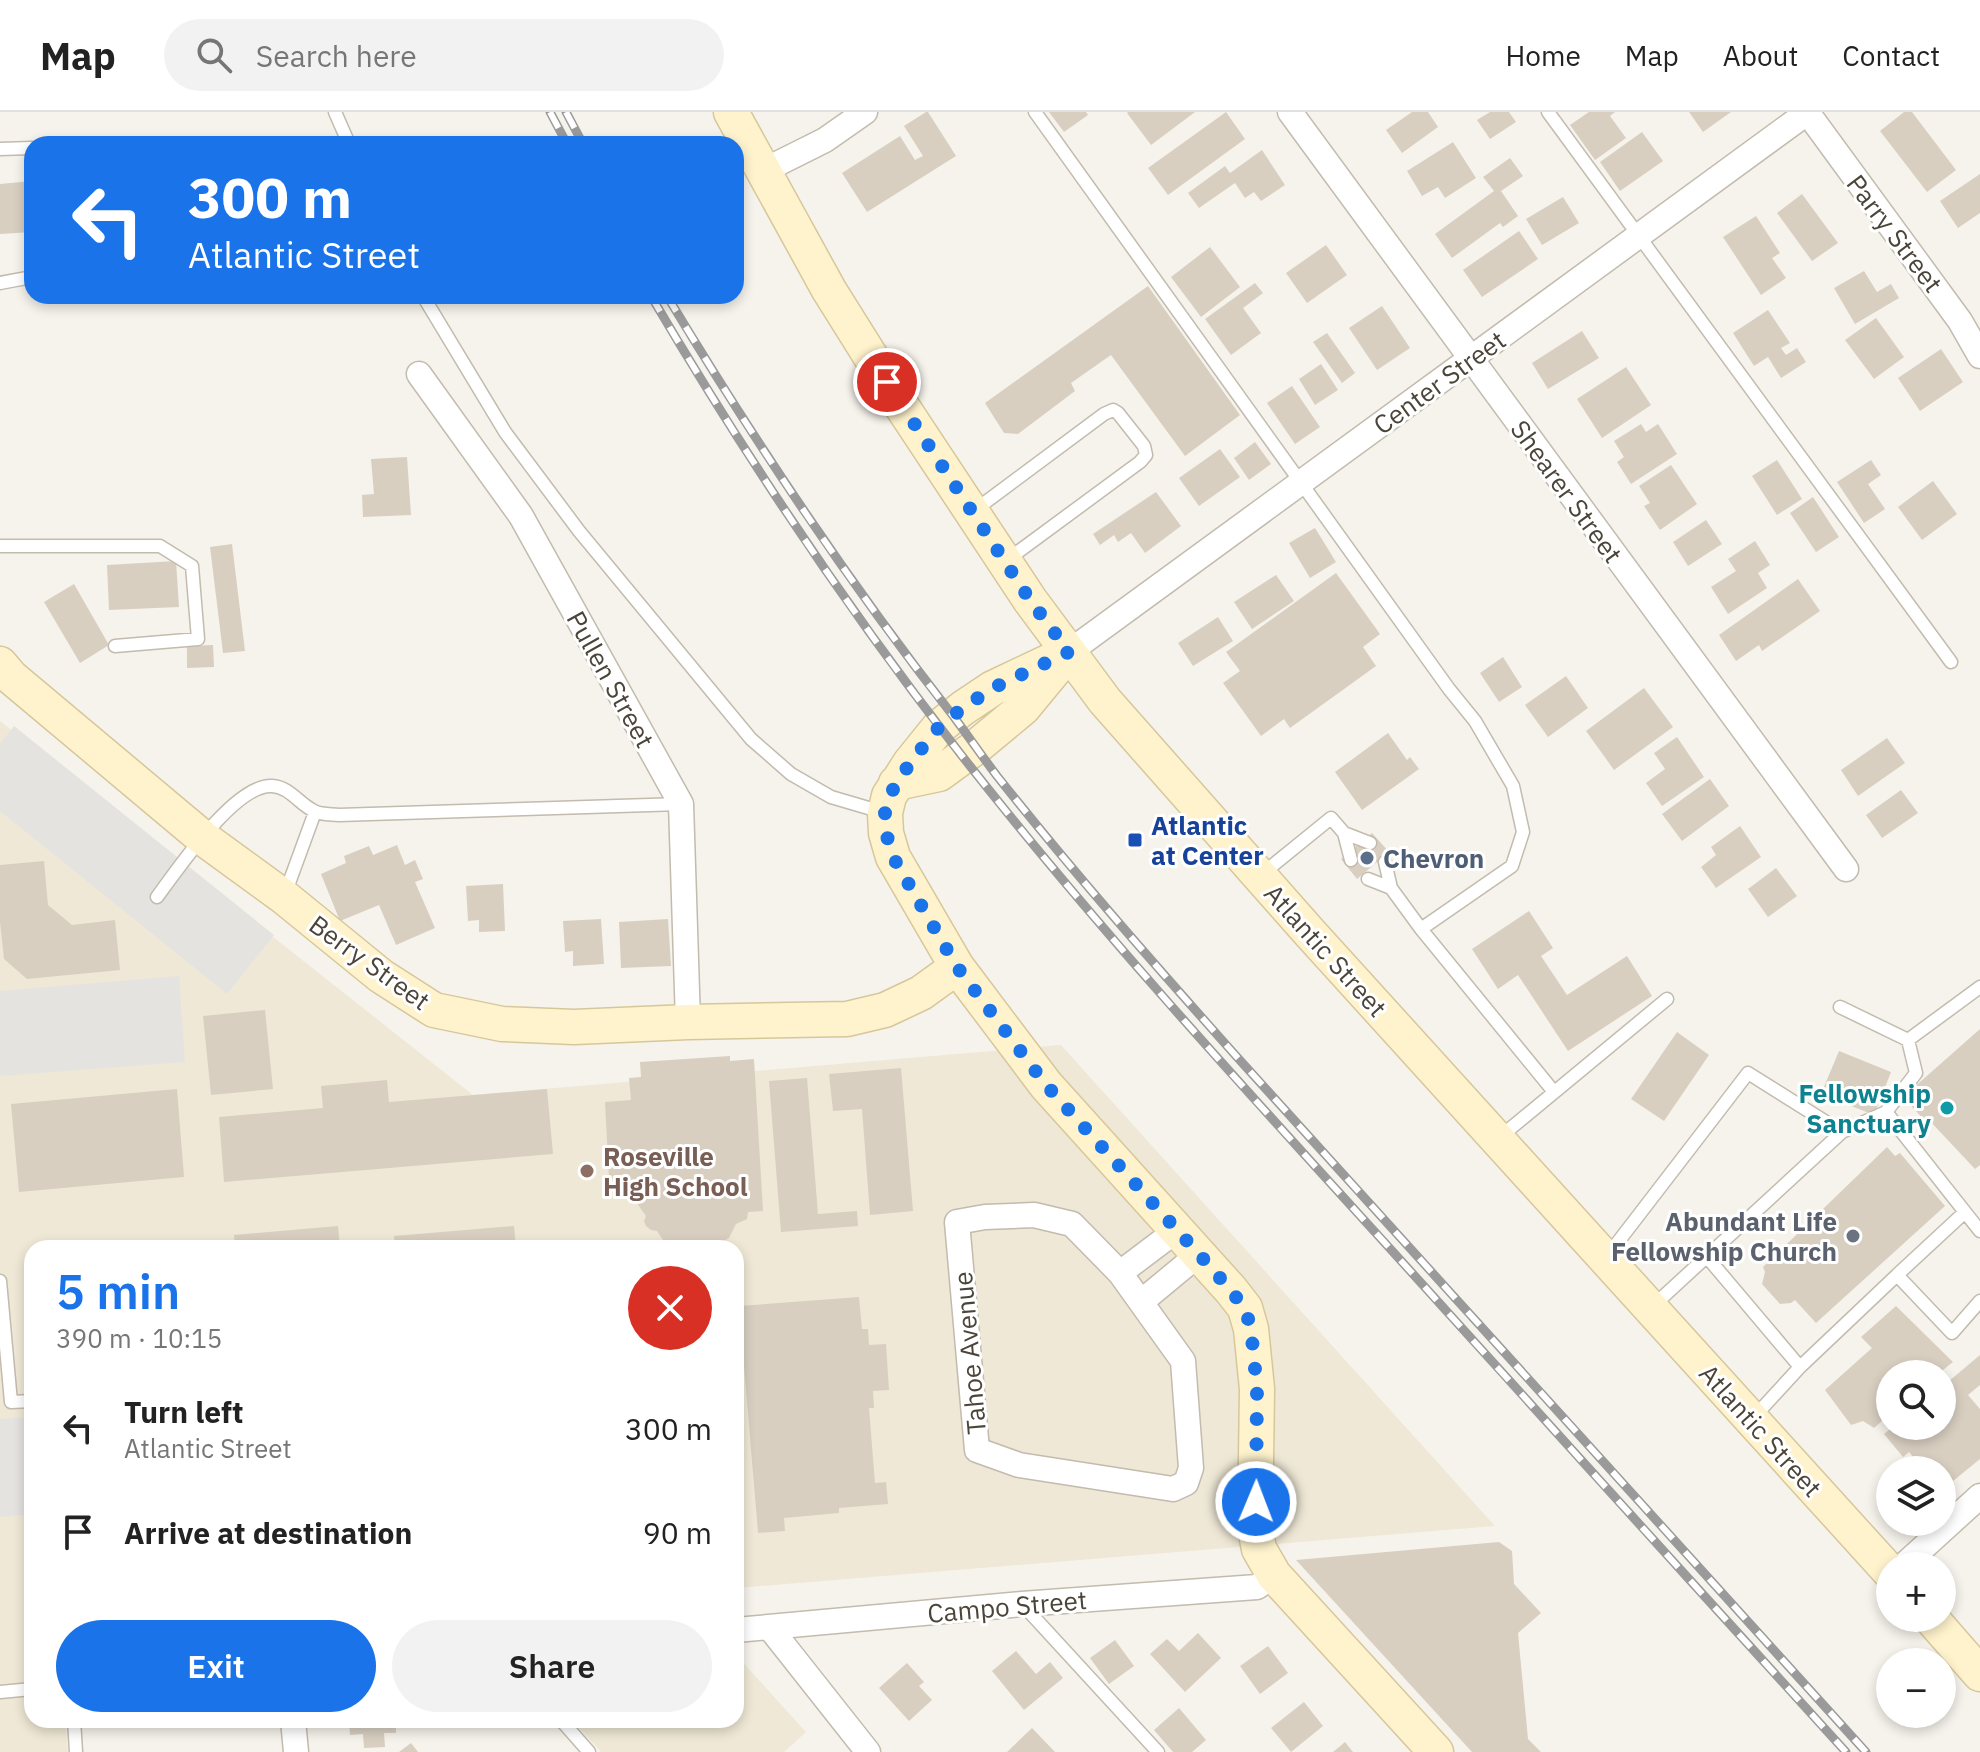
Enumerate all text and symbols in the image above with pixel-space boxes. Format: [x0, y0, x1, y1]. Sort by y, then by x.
search box [164, 19, 724, 91]
text: Map [40, 31, 116, 80]
icon: search [192, 33, 236, 77]
text: Search here [256, 36, 417, 75]
text: Home [1505, 37, 1581, 74]
text: Map [1625, 37, 1679, 74]
text: About [1723, 37, 1798, 74]
text: Contact [1842, 37, 1940, 74]
text: 300 m [188, 161, 352, 233]
street label: Parry Street [1840, 167, 1950, 299]
icon: left [56, 168, 160, 272]
text: Atlantic Street [188, 231, 420, 278]
street label: Center Street [1366, 323, 1512, 441]
pin [853, 348, 921, 416]
icon: arrive [865, 360, 909, 404]
street label: Shearer Street [1504, 413, 1630, 569]
street label: Pullen Street [560, 605, 662, 753]
place label: Atlantic at Center [1151, 808, 1264, 872]
marker: Atlantic at Center [1126, 831, 1144, 849]
place label: Chevron [1383, 841, 1484, 875]
marker: Chevron [1358, 849, 1376, 867]
street label: Atlantic Street [1257, 876, 1395, 1024]
street label: Berry Street [303, 907, 437, 1017]
place label: Fellowship Sanctuary [1798, 1076, 1931, 1140]
marker: Fellowship Sanctuary [1938, 1099, 1956, 1117]
place label: Roseville High School [603, 1139, 748, 1203]
marker: Roseville High School [578, 1162, 596, 1180]
place label: Abundant Life Fellowship Church [1611, 1204, 1837, 1268]
marker: Abundant Life Fellowship Church [1844, 1227, 1862, 1245]
text: 5 min [56, 1260, 180, 1322]
button: close [628, 1266, 712, 1350]
street label: Tahoe Avenue [945, 1270, 993, 1436]
text: 390 m · 10:15 [56, 1321, 222, 1355]
street label: Atlantic Street [1692, 1356, 1830, 1504]
map controls [1876, 1360, 1956, 1728]
button: search [1876, 1360, 1956, 1440]
text: Turn left [124, 1392, 243, 1431]
icon: left [56, 1406, 100, 1450]
text: 300 m [625, 1409, 712, 1448]
text: Atlantic Street [124, 1431, 292, 1465]
button: layers [1876, 1456, 1956, 1536]
position arrow [1214, 1460, 1298, 1544]
icon: arrive [56, 1510, 100, 1554]
text: Arrive at destination [124, 1513, 412, 1552]
text: 90 m [643, 1513, 712, 1552]
button: + [1876, 1552, 1956, 1632]
street label: Campo Street [926, 1582, 1088, 1630]
button: Exit [56, 1620, 376, 1712]
button: Share [392, 1620, 712, 1712]
button: − [1876, 1648, 1956, 1728]

